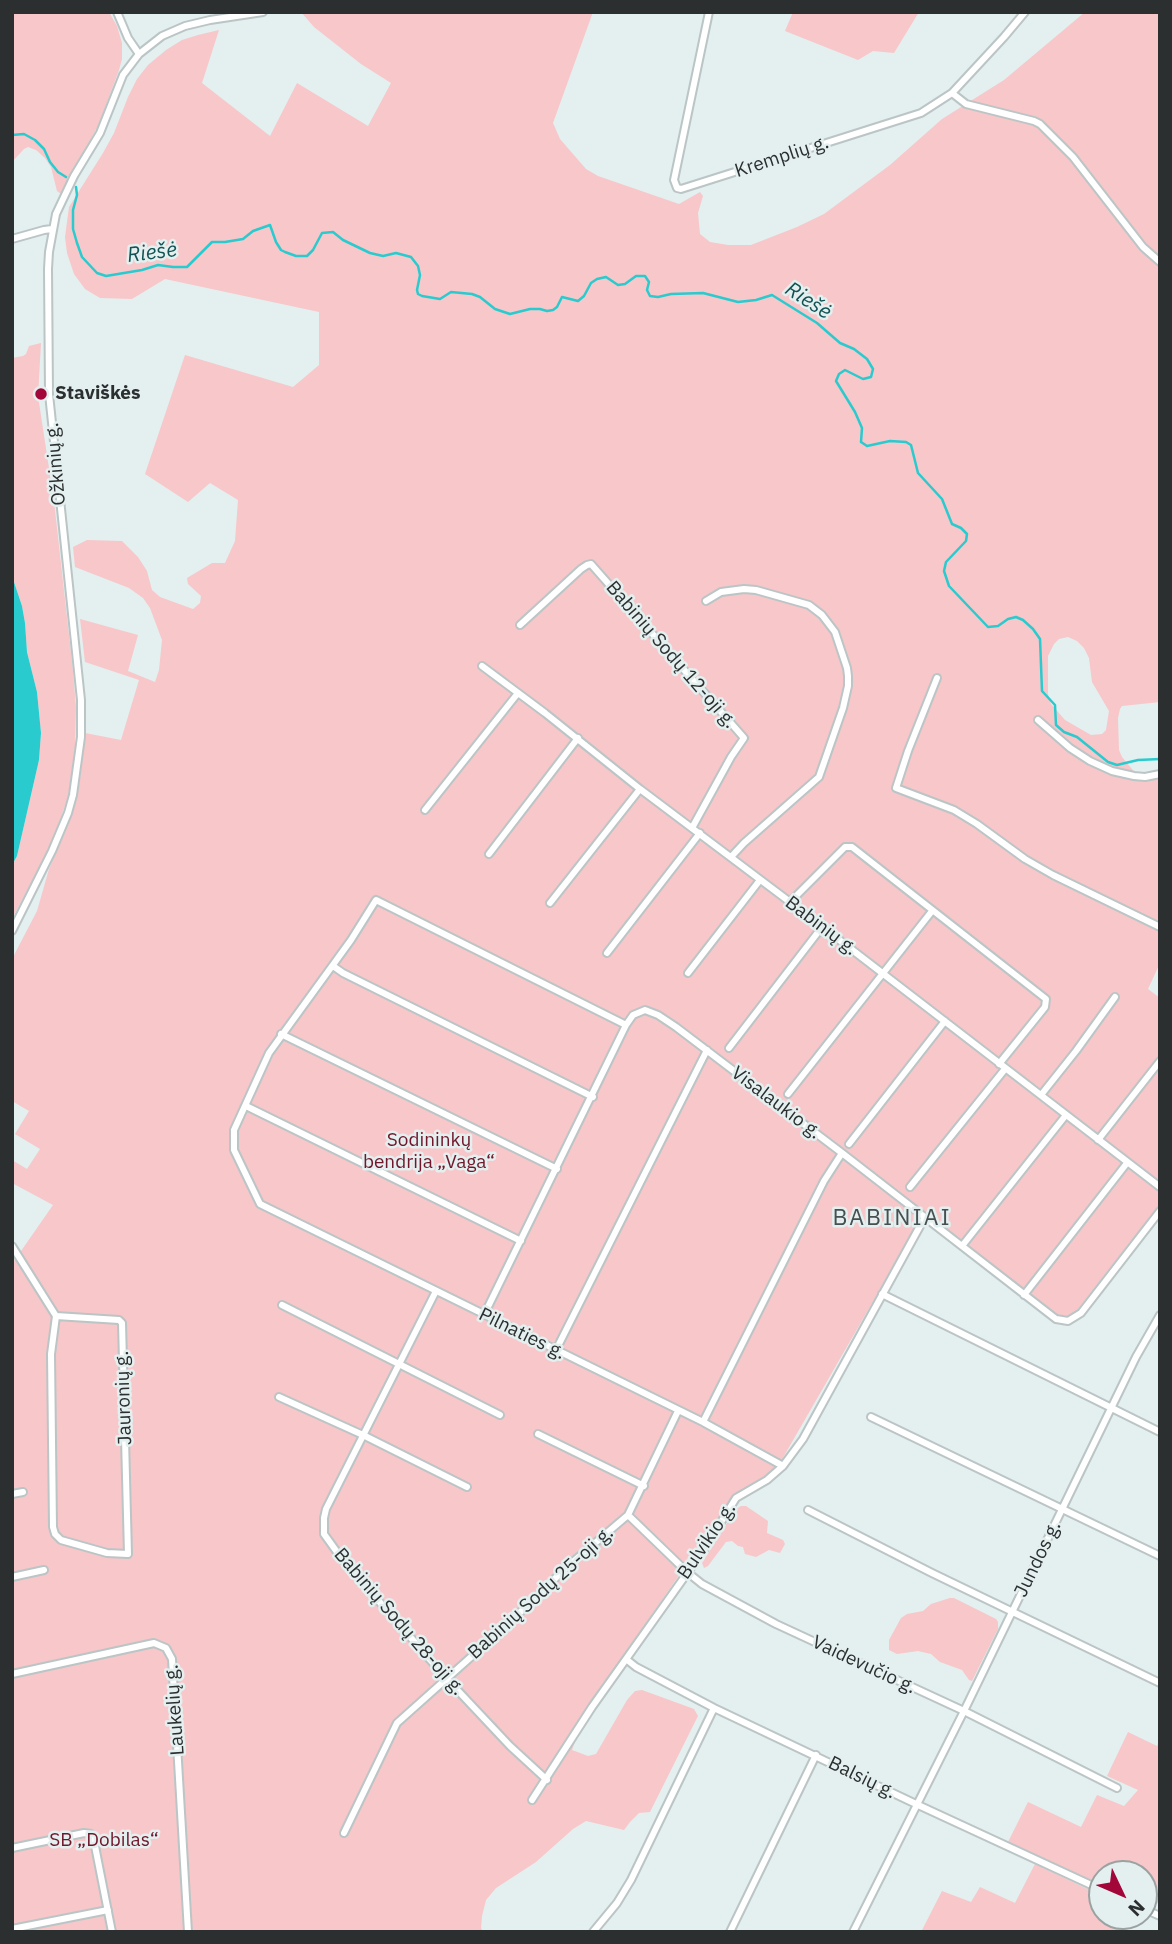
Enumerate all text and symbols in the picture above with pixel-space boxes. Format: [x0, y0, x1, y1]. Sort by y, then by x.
street label: Kremplių g. [732, 131, 832, 183]
water label: Riešė [126, 237, 178, 269]
water label: Riešė [780, 277, 836, 325]
place label: Staviškės [55, 383, 141, 405]
marker: Staviškės [33, 386, 49, 402]
street label: Ožkinių g. [41, 422, 71, 506]
street label: Babinių Sodų 12-oji g. [601, 577, 741, 733]
street label: Babinių g. [780, 891, 862, 961]
street label: Visalaukio g. [726, 1062, 826, 1144]
park label: Sodininkų bendrija „Vaga“ [363, 1130, 495, 1174]
district label: BABINIAI [833, 1204, 951, 1232]
street label: Pilnaties g. [475, 1303, 569, 1365]
street label: Jauronių g. [111, 1350, 137, 1446]
street label: Bulvikio g. [673, 1498, 741, 1584]
street label: Jundos g. [1010, 1517, 1066, 1601]
street label: Babinių Sodų 25-oji g. [464, 1522, 618, 1664]
street label: Babinių Sodų 28-oji g. [329, 1544, 469, 1700]
street label: Vaidevučio g. [808, 1631, 920, 1699]
street label: Laukelių g. [160, 1664, 190, 1756]
street label: Balsių g. [824, 1752, 900, 1804]
park label: SB „Dobilas“ [49, 1830, 159, 1852]
north arrow [1088, 1860, 1158, 1930]
text: N [1123, 1895, 1150, 1921]

